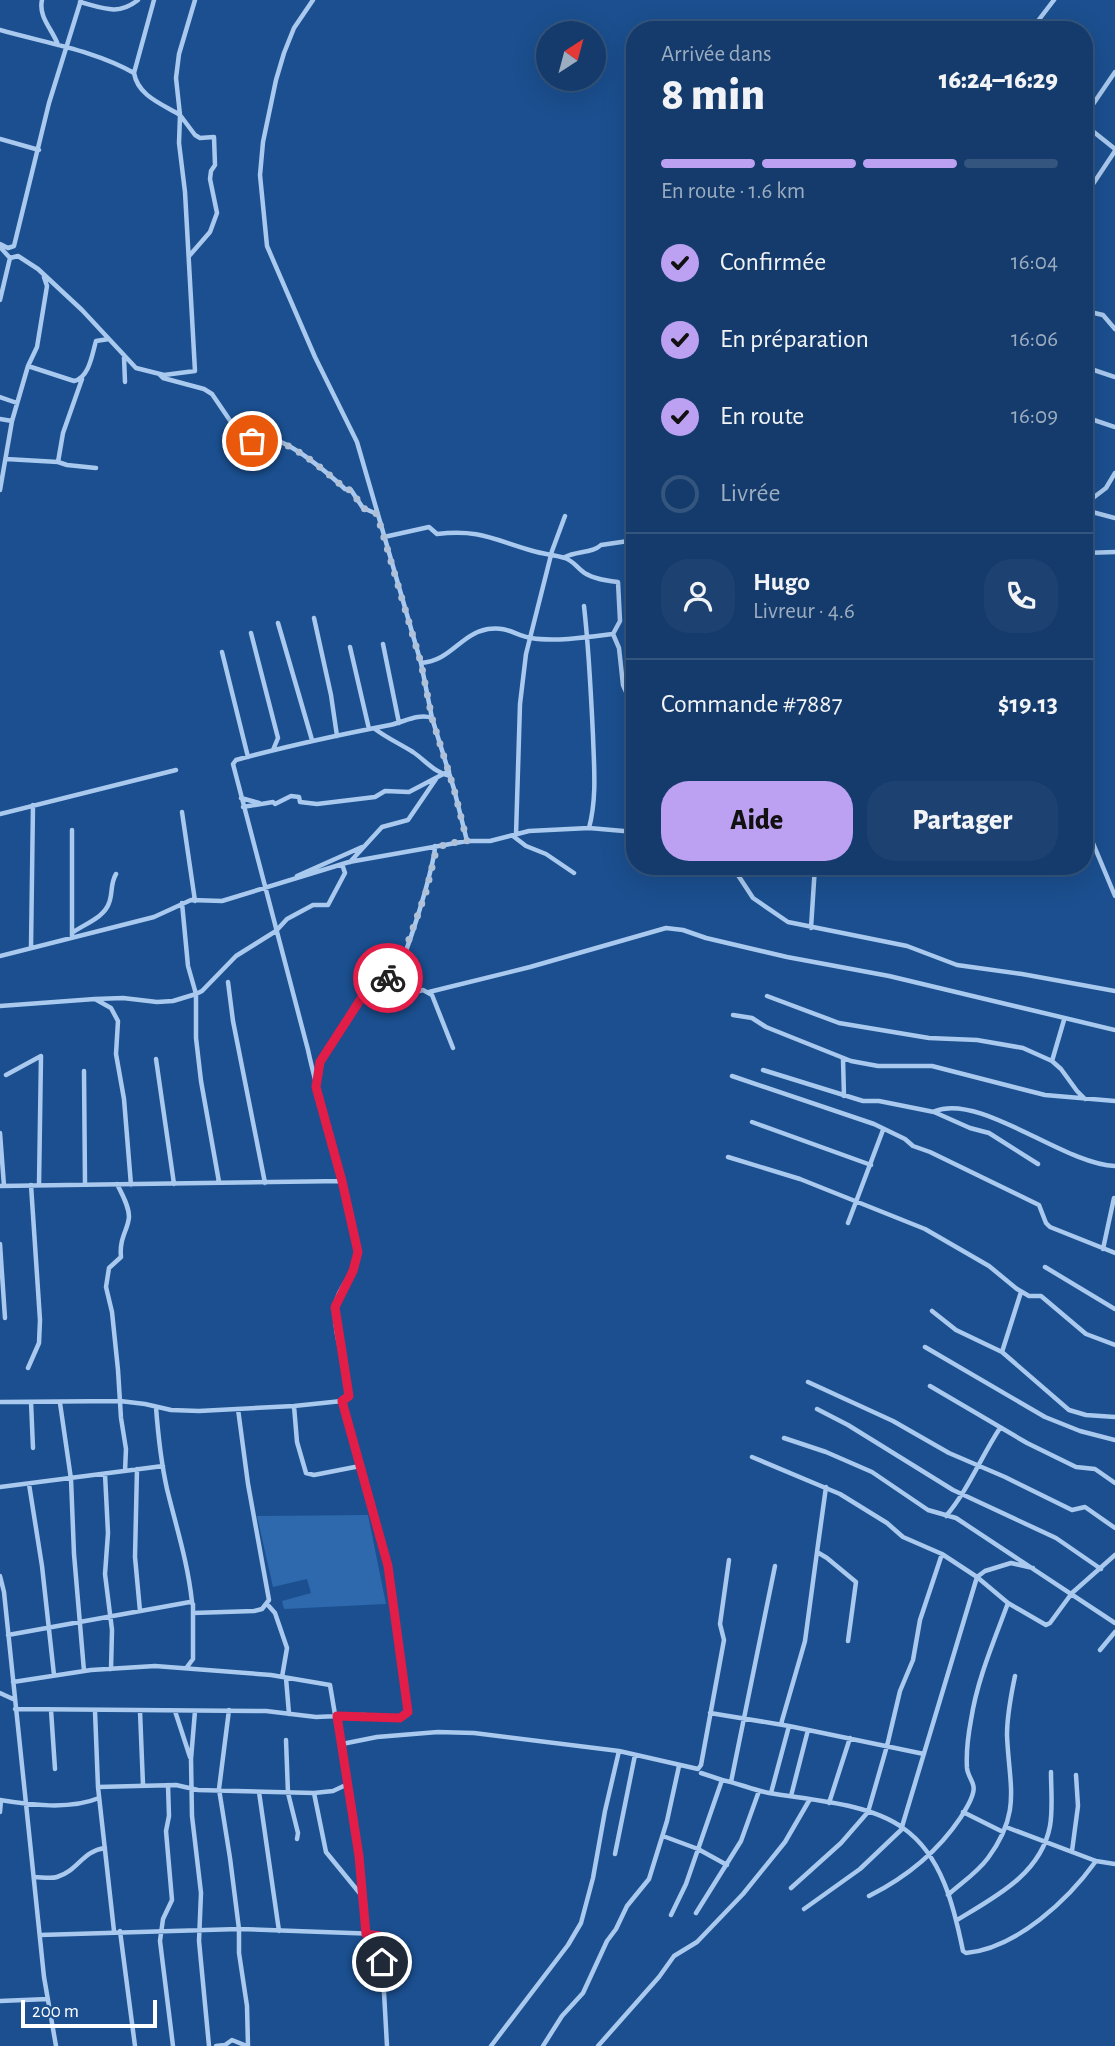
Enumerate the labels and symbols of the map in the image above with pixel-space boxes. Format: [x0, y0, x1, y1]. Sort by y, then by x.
north arrow [536, 21, 606, 91]
pin [222, 411, 282, 471]
courier [353, 943, 423, 1013]
pin [352, 1932, 412, 1992]
scale bar [21, 1997, 158, 2029]

